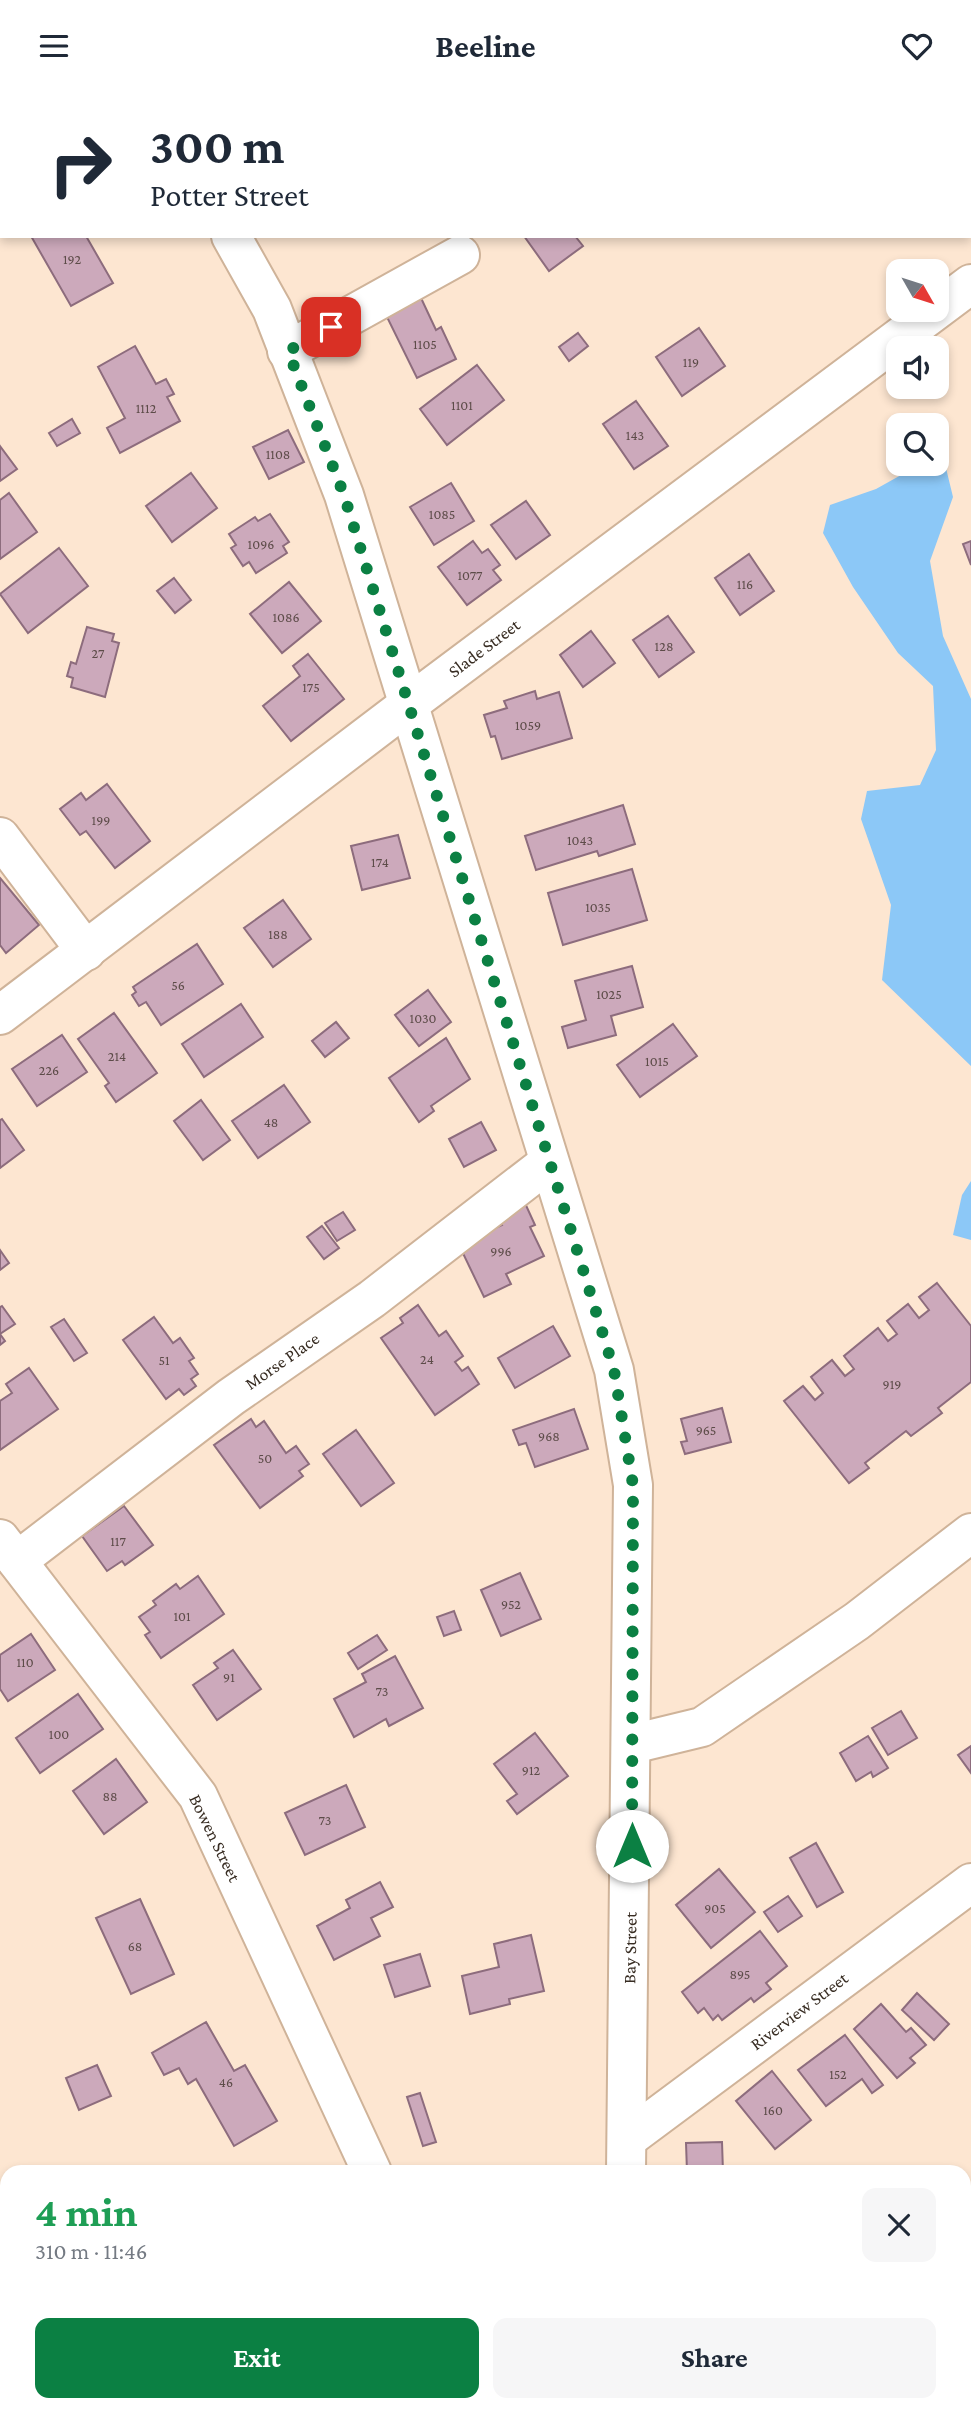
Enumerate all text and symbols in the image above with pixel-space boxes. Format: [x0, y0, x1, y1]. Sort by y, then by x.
icon: menu [35, 27, 73, 65]
icon: heart [898, 27, 936, 65]
text: Beeline [435, 28, 536, 64]
icon: right [35, 119, 126, 210]
text: 300 m [150, 119, 284, 174]
text: Potter Street [150, 177, 309, 213]
house number: 192 [63, 251, 81, 267]
north arrow [886, 259, 948, 322]
map controls [886, 259, 949, 476]
pin [301, 297, 361, 357]
icon: arrive [312, 308, 350, 346]
house number: 1105 [413, 336, 437, 352]
button: sound [886, 336, 949, 399]
house number: 119 [683, 354, 699, 370]
house number: 1101 [451, 397, 473, 413]
house number: 1112 [136, 400, 157, 416]
button: search [886, 413, 949, 476]
house number: 143 [626, 427, 644, 443]
house number: 1108 [266, 446, 290, 462]
house number: 1085 [429, 506, 455, 522]
house number: 1096 [248, 536, 274, 552]
house number: 1077 [457, 567, 483, 583]
house number: 116 [737, 576, 753, 592]
house number: 1086 [272, 609, 300, 625]
street label: Slade Street [444, 614, 525, 681]
house number: 128 [655, 638, 673, 654]
house number: 27 [92, 645, 105, 661]
house number: 175 [302, 679, 320, 695]
house number: 1059 [515, 717, 541, 733]
house number: 199 [92, 812, 110, 828]
house number: 1043 [567, 832, 593, 848]
house number: 174 [371, 854, 389, 870]
house number: 1035 [585, 899, 611, 915]
house number: 188 [268, 926, 288, 942]
house number: 56 [171, 977, 185, 993]
house number: 1025 [596, 986, 622, 1002]
house number: 1030 [410, 1010, 437, 1026]
house number: 214 [108, 1048, 126, 1064]
house number: 1015 [645, 1053, 669, 1069]
house number: 226 [39, 1062, 59, 1078]
house number: 48 [264, 1114, 278, 1130]
house number: 996 [490, 1243, 512, 1259]
street label: Morse Place [241, 1328, 323, 1394]
house number: 24 [420, 1351, 434, 1367]
house number: 51 [158, 1352, 170, 1368]
house number: 919 [883, 1376, 901, 1392]
house number: 965 [696, 1422, 716, 1438]
house number: 968 [538, 1428, 560, 1444]
house number: 50 [258, 1450, 272, 1466]
house number: 117 [110, 1533, 126, 1549]
house number: 952 [501, 1596, 521, 1612]
house number: 101 [173, 1608, 191, 1624]
house number: 110 [16, 1654, 34, 1670]
house number: 91 [223, 1669, 235, 1685]
house number: 73 [376, 1683, 388, 1699]
house number: 100 [49, 1726, 69, 1742]
house number: 912 [522, 1762, 541, 1778]
house number: 88 [102, 1788, 118, 1804]
street label: Bowen Street [185, 1791, 245, 1886]
position arrow [595, 1809, 669, 1883]
house number: 73 [319, 1812, 331, 1828]
house number: 905 [704, 1900, 726, 1916]
street label: Bay Street [619, 1911, 641, 1984]
house number: 68 [128, 1938, 142, 1954]
house number: 895 [730, 1966, 750, 1982]
street label: Riverview Street [746, 1967, 853, 2054]
house number: 152 [829, 2066, 847, 2082]
house number: 46 [219, 2074, 233, 2090]
house number: 160 [763, 2102, 783, 2118]
text: 4 min [35, 2188, 138, 2235]
button: close [862, 2188, 936, 2262]
text: 310 m · 11:46 [35, 2238, 147, 2264]
button: Exit [35, 2318, 479, 2398]
button: Share [493, 2318, 936, 2398]

